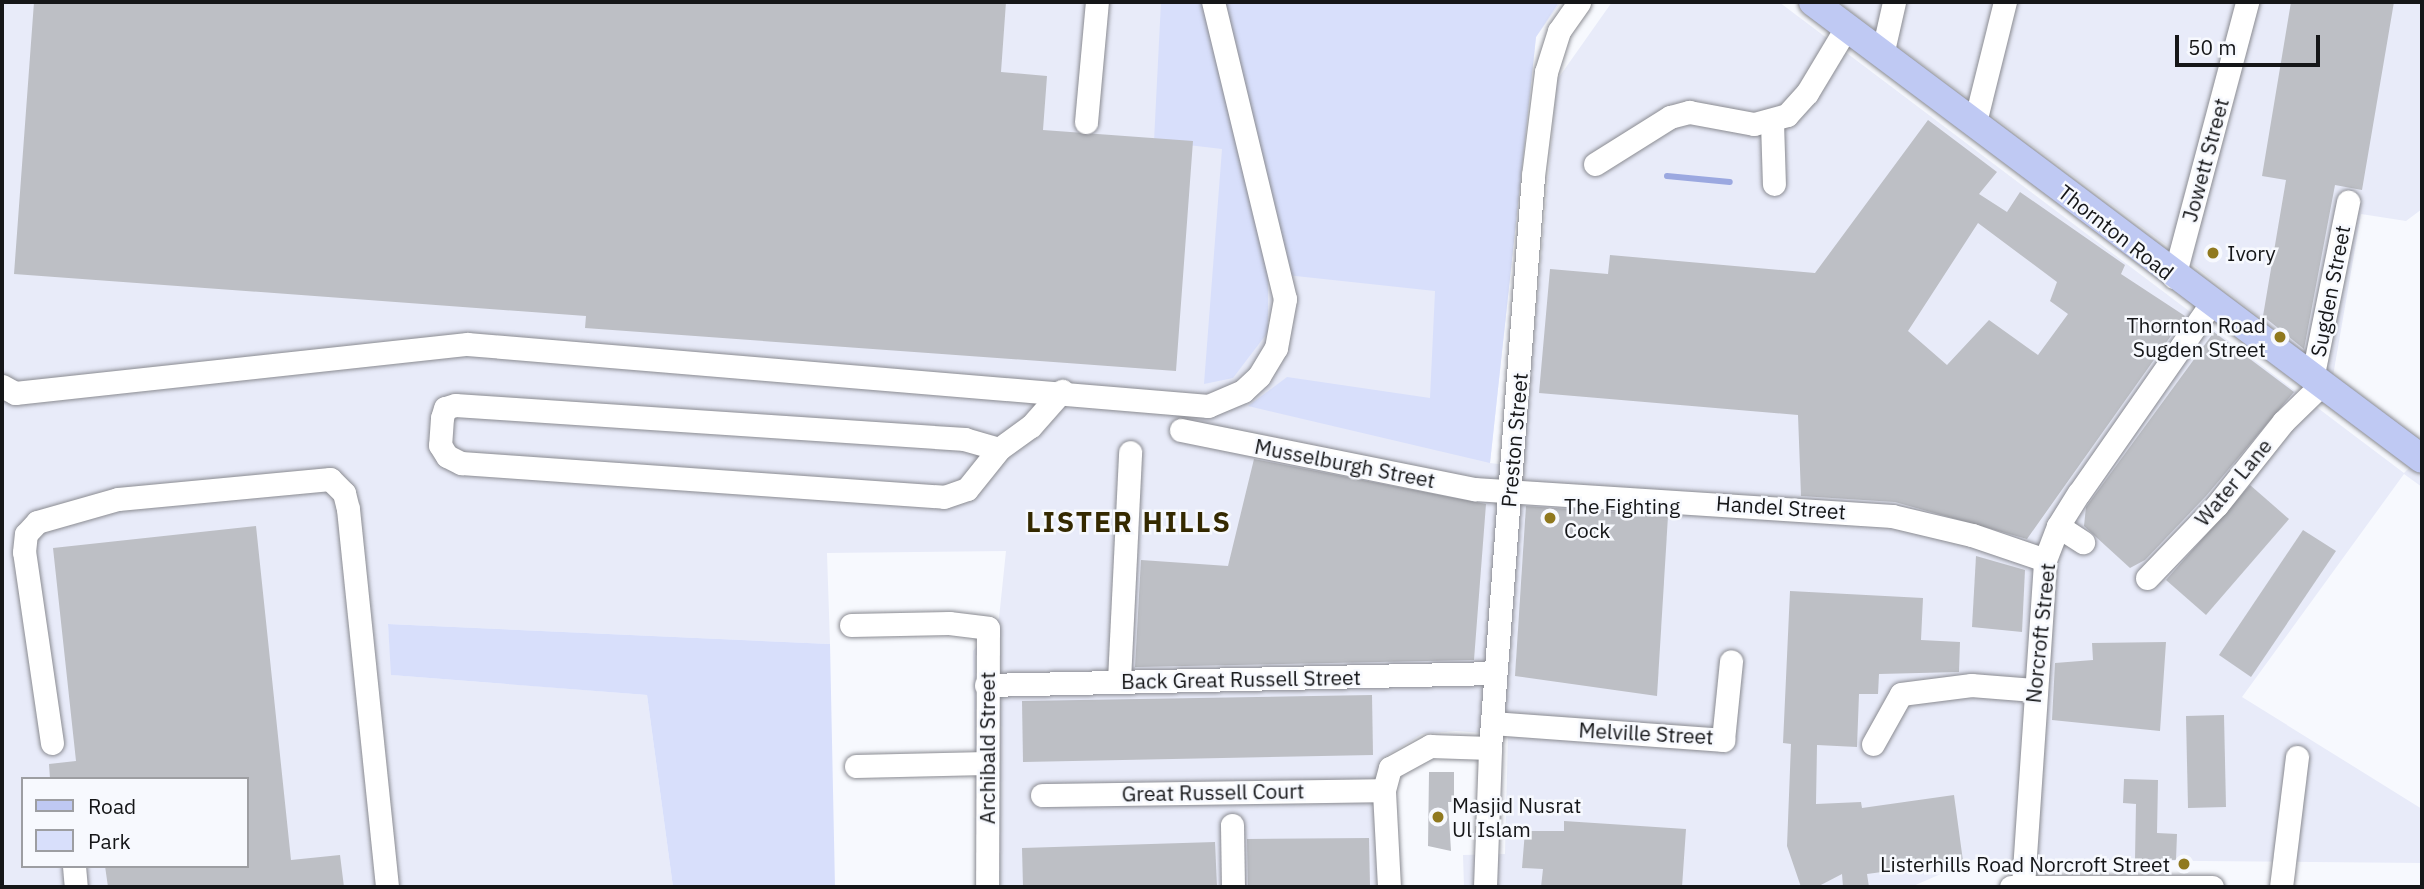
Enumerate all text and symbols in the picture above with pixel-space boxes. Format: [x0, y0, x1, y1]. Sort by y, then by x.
scale bar [2179, 21, 2324, 65]
text: 50 m [2188, 33, 2237, 61]
street label: Jowett Street [2176, 95, 2234, 225]
street label: Thornton Road [2053, 179, 2179, 285]
street label: Sugden Street [2305, 223, 2355, 359]
place label: Ivory [2227, 240, 2276, 266]
marker: Ivory [2205, 245, 2221, 261]
place label: Thornton Road Sugden Street [2126, 312, 2266, 362]
marker: Thornton Road Sugden Street [2272, 329, 2288, 345]
street label: Preston Street [1496, 372, 1532, 508]
street label: Musselburgh Street [1253, 433, 1437, 493]
street label: Water Lane [2189, 433, 2277, 531]
street label: Handel Street [1715, 490, 1847, 524]
place label: The Fighting Cock [1564, 493, 1680, 543]
district label: LISTER HILLS [1027, 505, 1231, 539]
marker: The Fighting Cock [1542, 510, 1558, 526]
street label: Norcroft Street [2020, 562, 2060, 704]
street label: Back Great Russell Street [1121, 664, 1361, 694]
street label: Archibald Street [974, 672, 1000, 824]
street label: Melville Street [1578, 717, 1714, 749]
legend [21, 777, 248, 868]
street label: Great Russell Court [1121, 778, 1305, 806]
text: Road [88, 792, 136, 820]
place label: Masjid Nusrat Ul Islam [1452, 792, 1581, 842]
marker: Masjid Nusrat Ul Islam [1430, 809, 1446, 825]
text: Park [88, 827, 131, 855]
place label: Listerhills Road Norcroft Street [1880, 851, 2170, 877]
marker: Listerhills Road Norcroft Street [2176, 856, 2192, 872]

